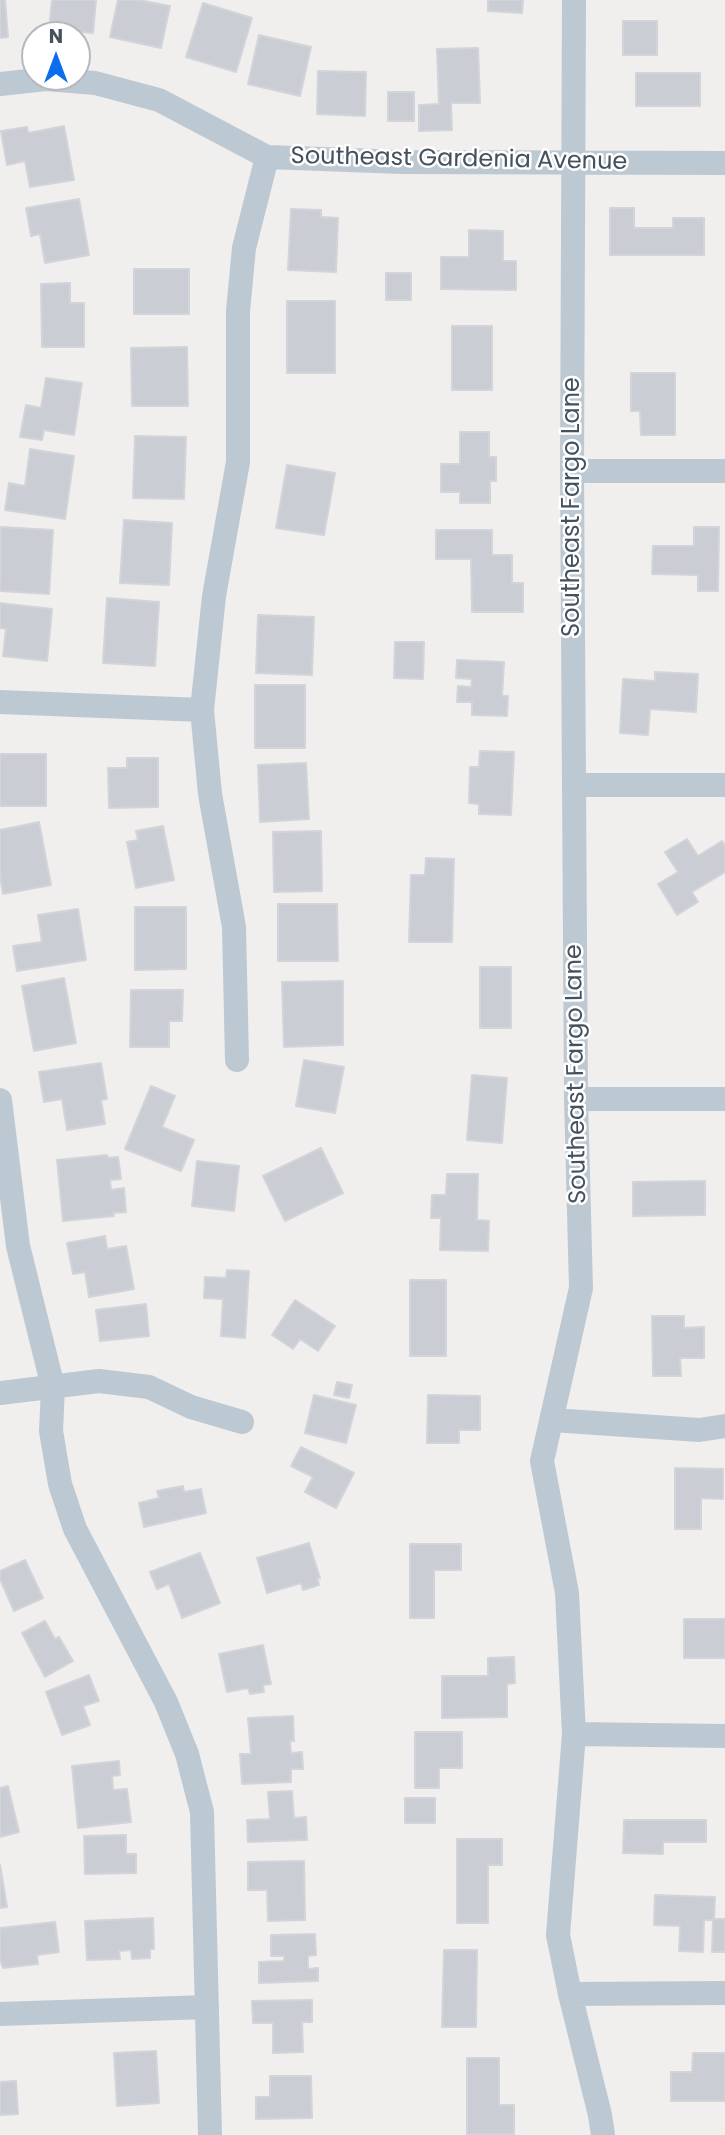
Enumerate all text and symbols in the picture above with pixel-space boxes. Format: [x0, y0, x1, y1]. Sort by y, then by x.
north arrow [21, 21, 91, 91]
text: N [49, 23, 63, 50]
street label: Southeast Gardenia Avenue [290, 143, 628, 177]
street label: Southeast Fargo Lane [559, 377, 587, 637]
street label: Southeast Fargo Lane [560, 944, 594, 1204]

